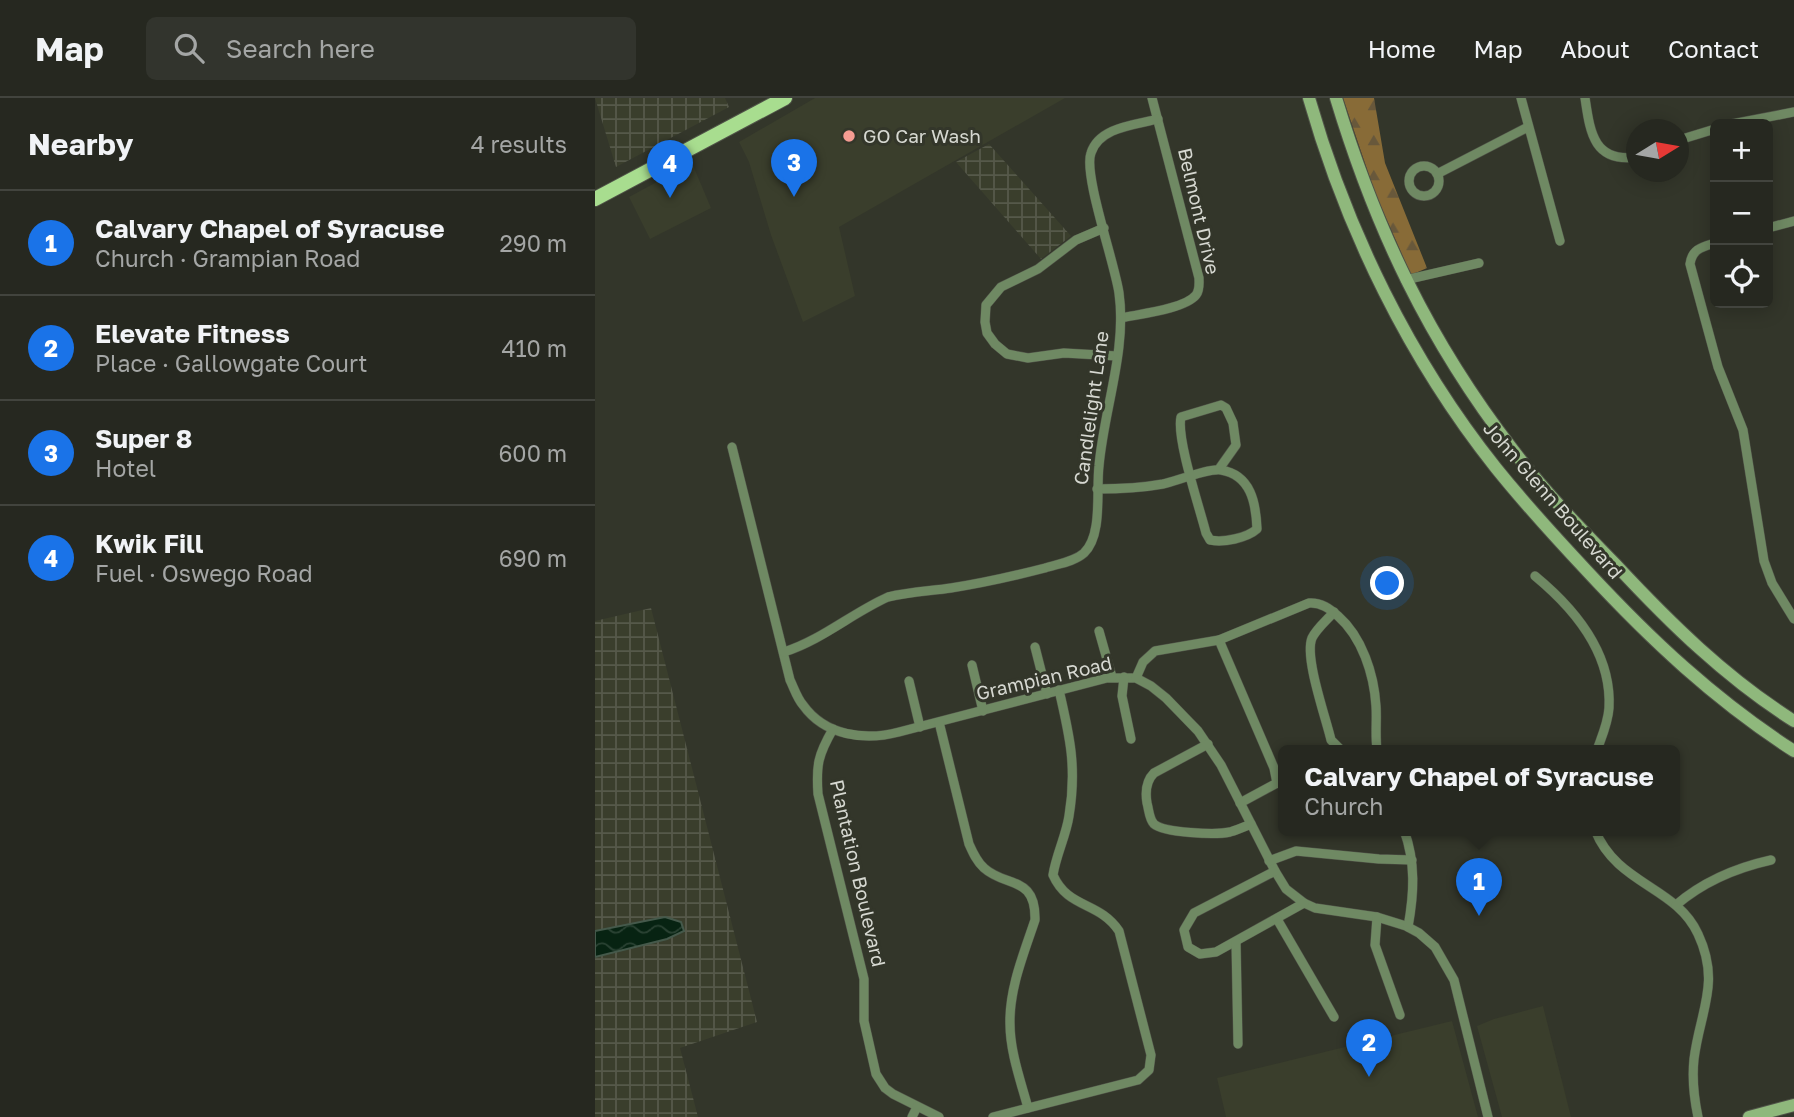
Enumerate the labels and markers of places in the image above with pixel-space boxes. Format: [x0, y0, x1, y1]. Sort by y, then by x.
place label: GO Car Wash [863, 124, 981, 147]
marker: GO Car Wash [841, 128, 857, 144]
pin: 3 [771, 139, 817, 197]
pin: 4 [647, 140, 693, 198]
pin: 1 [1456, 858, 1502, 916]
pin: 2 [1346, 1019, 1392, 1077]

